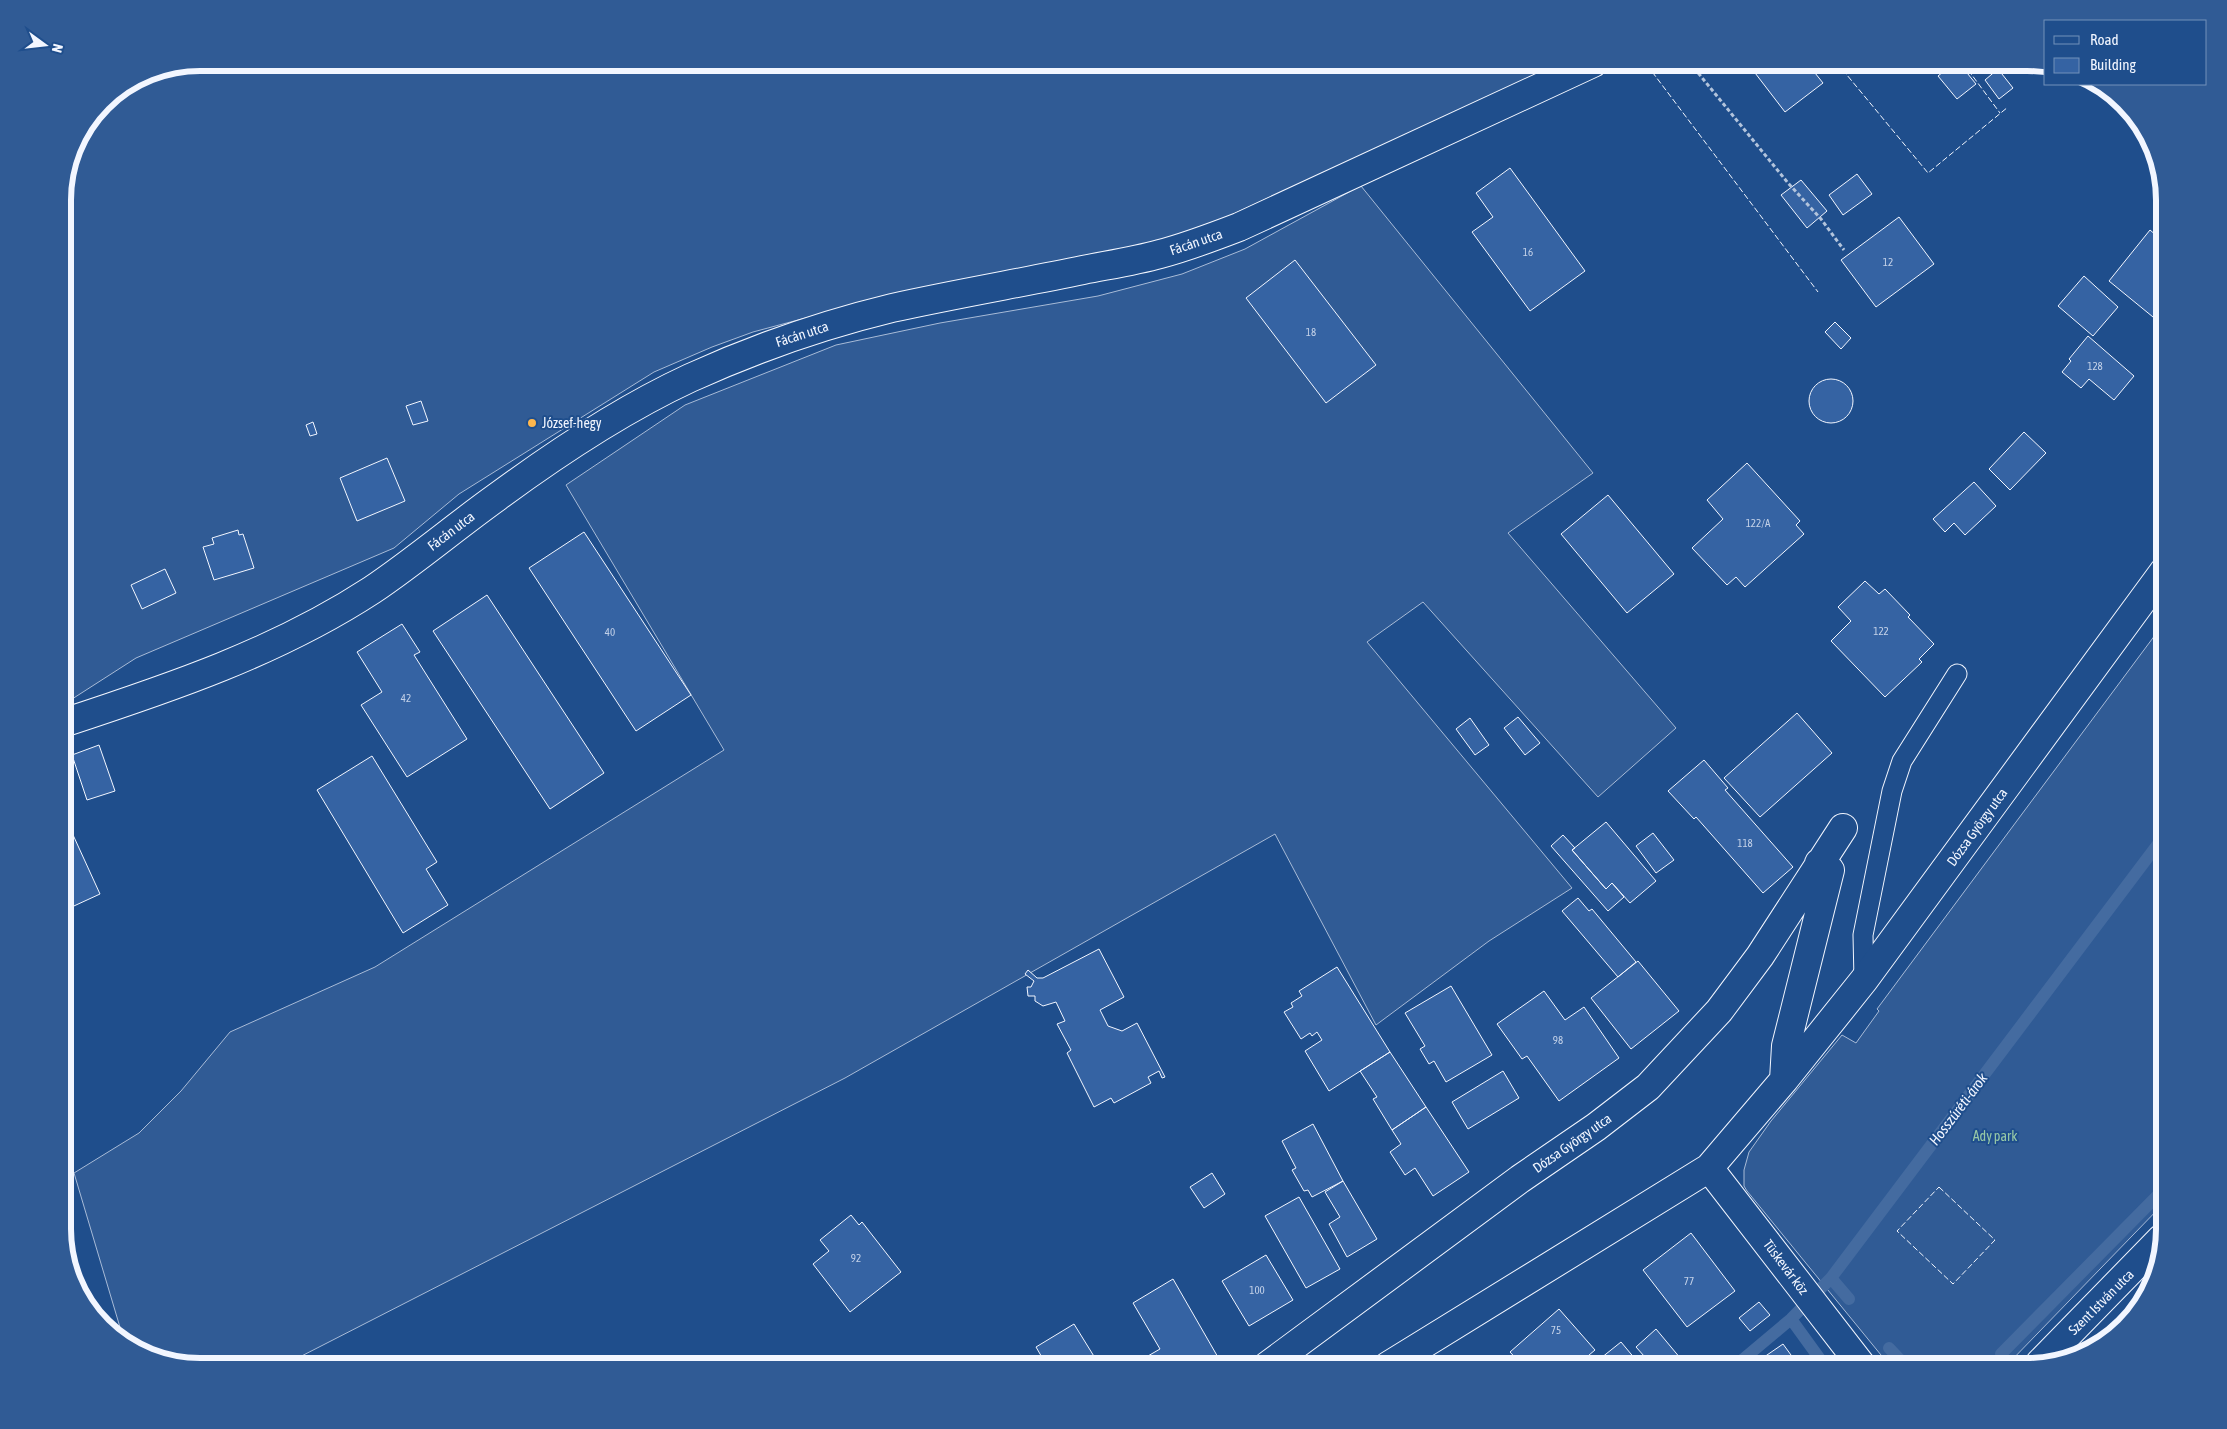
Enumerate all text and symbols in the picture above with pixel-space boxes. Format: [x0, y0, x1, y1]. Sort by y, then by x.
north arrow [20, 20, 70, 70]
legend [2044, 20, 2207, 85]
text: Road [2090, 31, 2119, 48]
text: N [49, 42, 66, 54]
text: Building [2090, 56, 2136, 73]
street label: Fácán utca [1168, 226, 1224, 258]
house number: 16 [1523, 246, 1533, 258]
house number: 12 [1883, 256, 1893, 268]
street label: Fácán utca [774, 318, 830, 350]
house number: 18 [1306, 326, 1316, 338]
house number: 128 [2087, 360, 2103, 372]
place label: József-hegy [542, 415, 602, 431]
marker: József-hegy [526, 417, 538, 429]
street label: Fácán utca [424, 508, 478, 554]
house number: 122/A [1746, 517, 1771, 529]
house number: 122 [1873, 625, 1889, 637]
house number: 40 [605, 626, 615, 638]
house number: 42 [401, 692, 411, 704]
street label: Dózsa György utca [1943, 785, 2011, 869]
house number: 118 [1737, 837, 1753, 849]
house number: 98 [1553, 1034, 1563, 1046]
water label: Hosszúréti-árok [1925, 1069, 1991, 1148]
street label: Dózsa György utca [1530, 1110, 1614, 1176]
park label: Ady park [1973, 1128, 2017, 1144]
street label: Tüskevár köz [1760, 1236, 1812, 1298]
house number: 92 [851, 1252, 861, 1264]
street label: Szent István utca [2065, 1266, 2137, 1338]
house number: 77 [1684, 1275, 1694, 1287]
house number: 100 [1249, 1284, 1265, 1296]
house number: 75 [1551, 1324, 1561, 1336]

